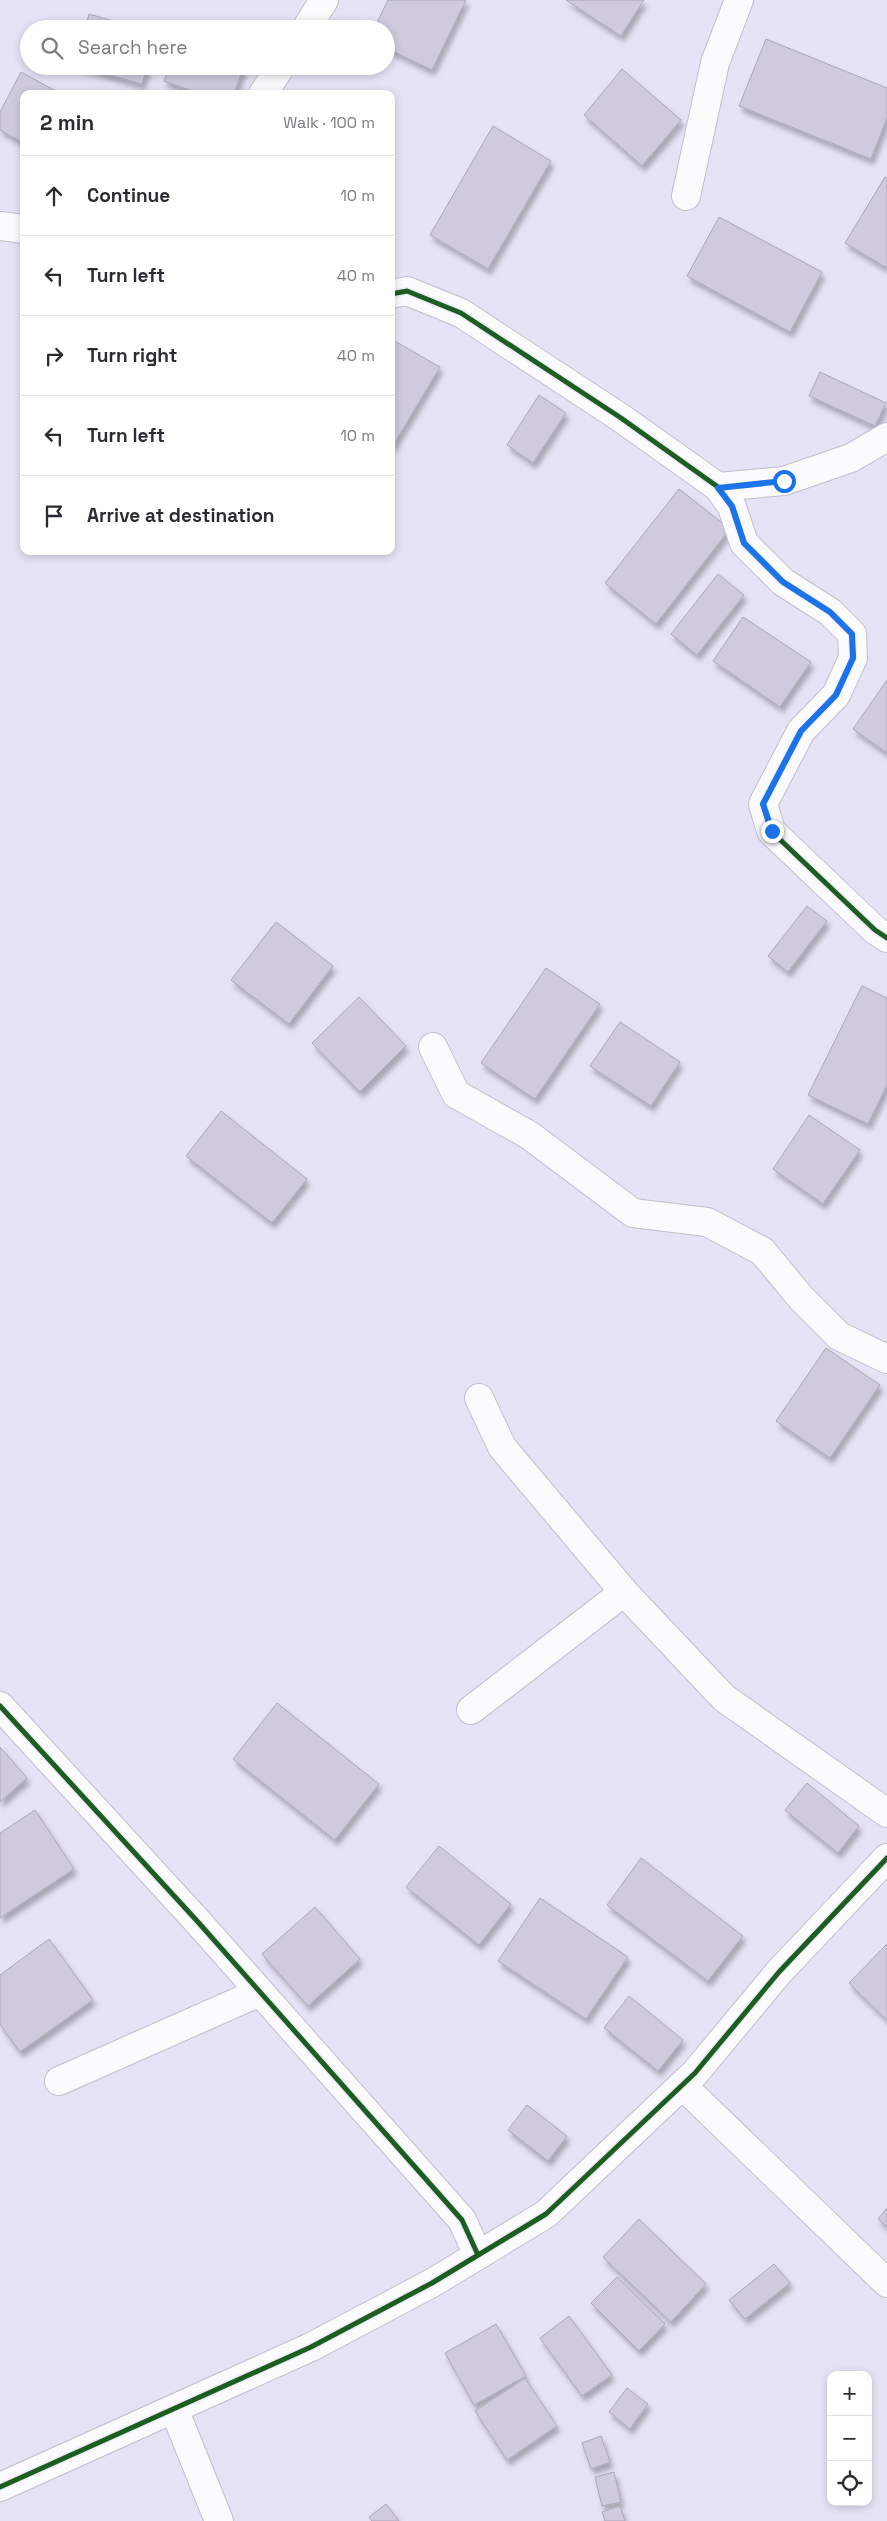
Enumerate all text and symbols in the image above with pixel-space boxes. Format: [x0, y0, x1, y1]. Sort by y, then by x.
search box [20, 20, 395, 75]
icon: search [38, 34, 66, 62]
text: Search here [78, 35, 188, 60]
text: 2 min [40, 109, 94, 136]
text: Walk · 100 m [283, 112, 375, 133]
icon: ahead [40, 182, 68, 210]
text: Continue [87, 183, 170, 208]
text: 10 m [340, 185, 375, 206]
icon: left [40, 262, 68, 290]
text: Turn left [87, 263, 165, 288]
text: 40 m [337, 265, 375, 286]
icon: right [40, 342, 68, 370]
text: Turn right [87, 343, 177, 368]
text: 40 m [337, 345, 375, 366]
icon: left [40, 422, 68, 450]
text: Turn left [87, 423, 165, 448]
text: 10 m [340, 425, 375, 446]
route start [773, 470, 796, 493]
icon: arrive [40, 502, 68, 530]
text: Arrive at destination [87, 503, 275, 528]
route end [761, 820, 784, 843]
map controls [827, 2371, 872, 2506]
button: + [827, 2371, 872, 2416]
button: − [827, 2416, 872, 2461]
button: locate [827, 2461, 872, 2506]

